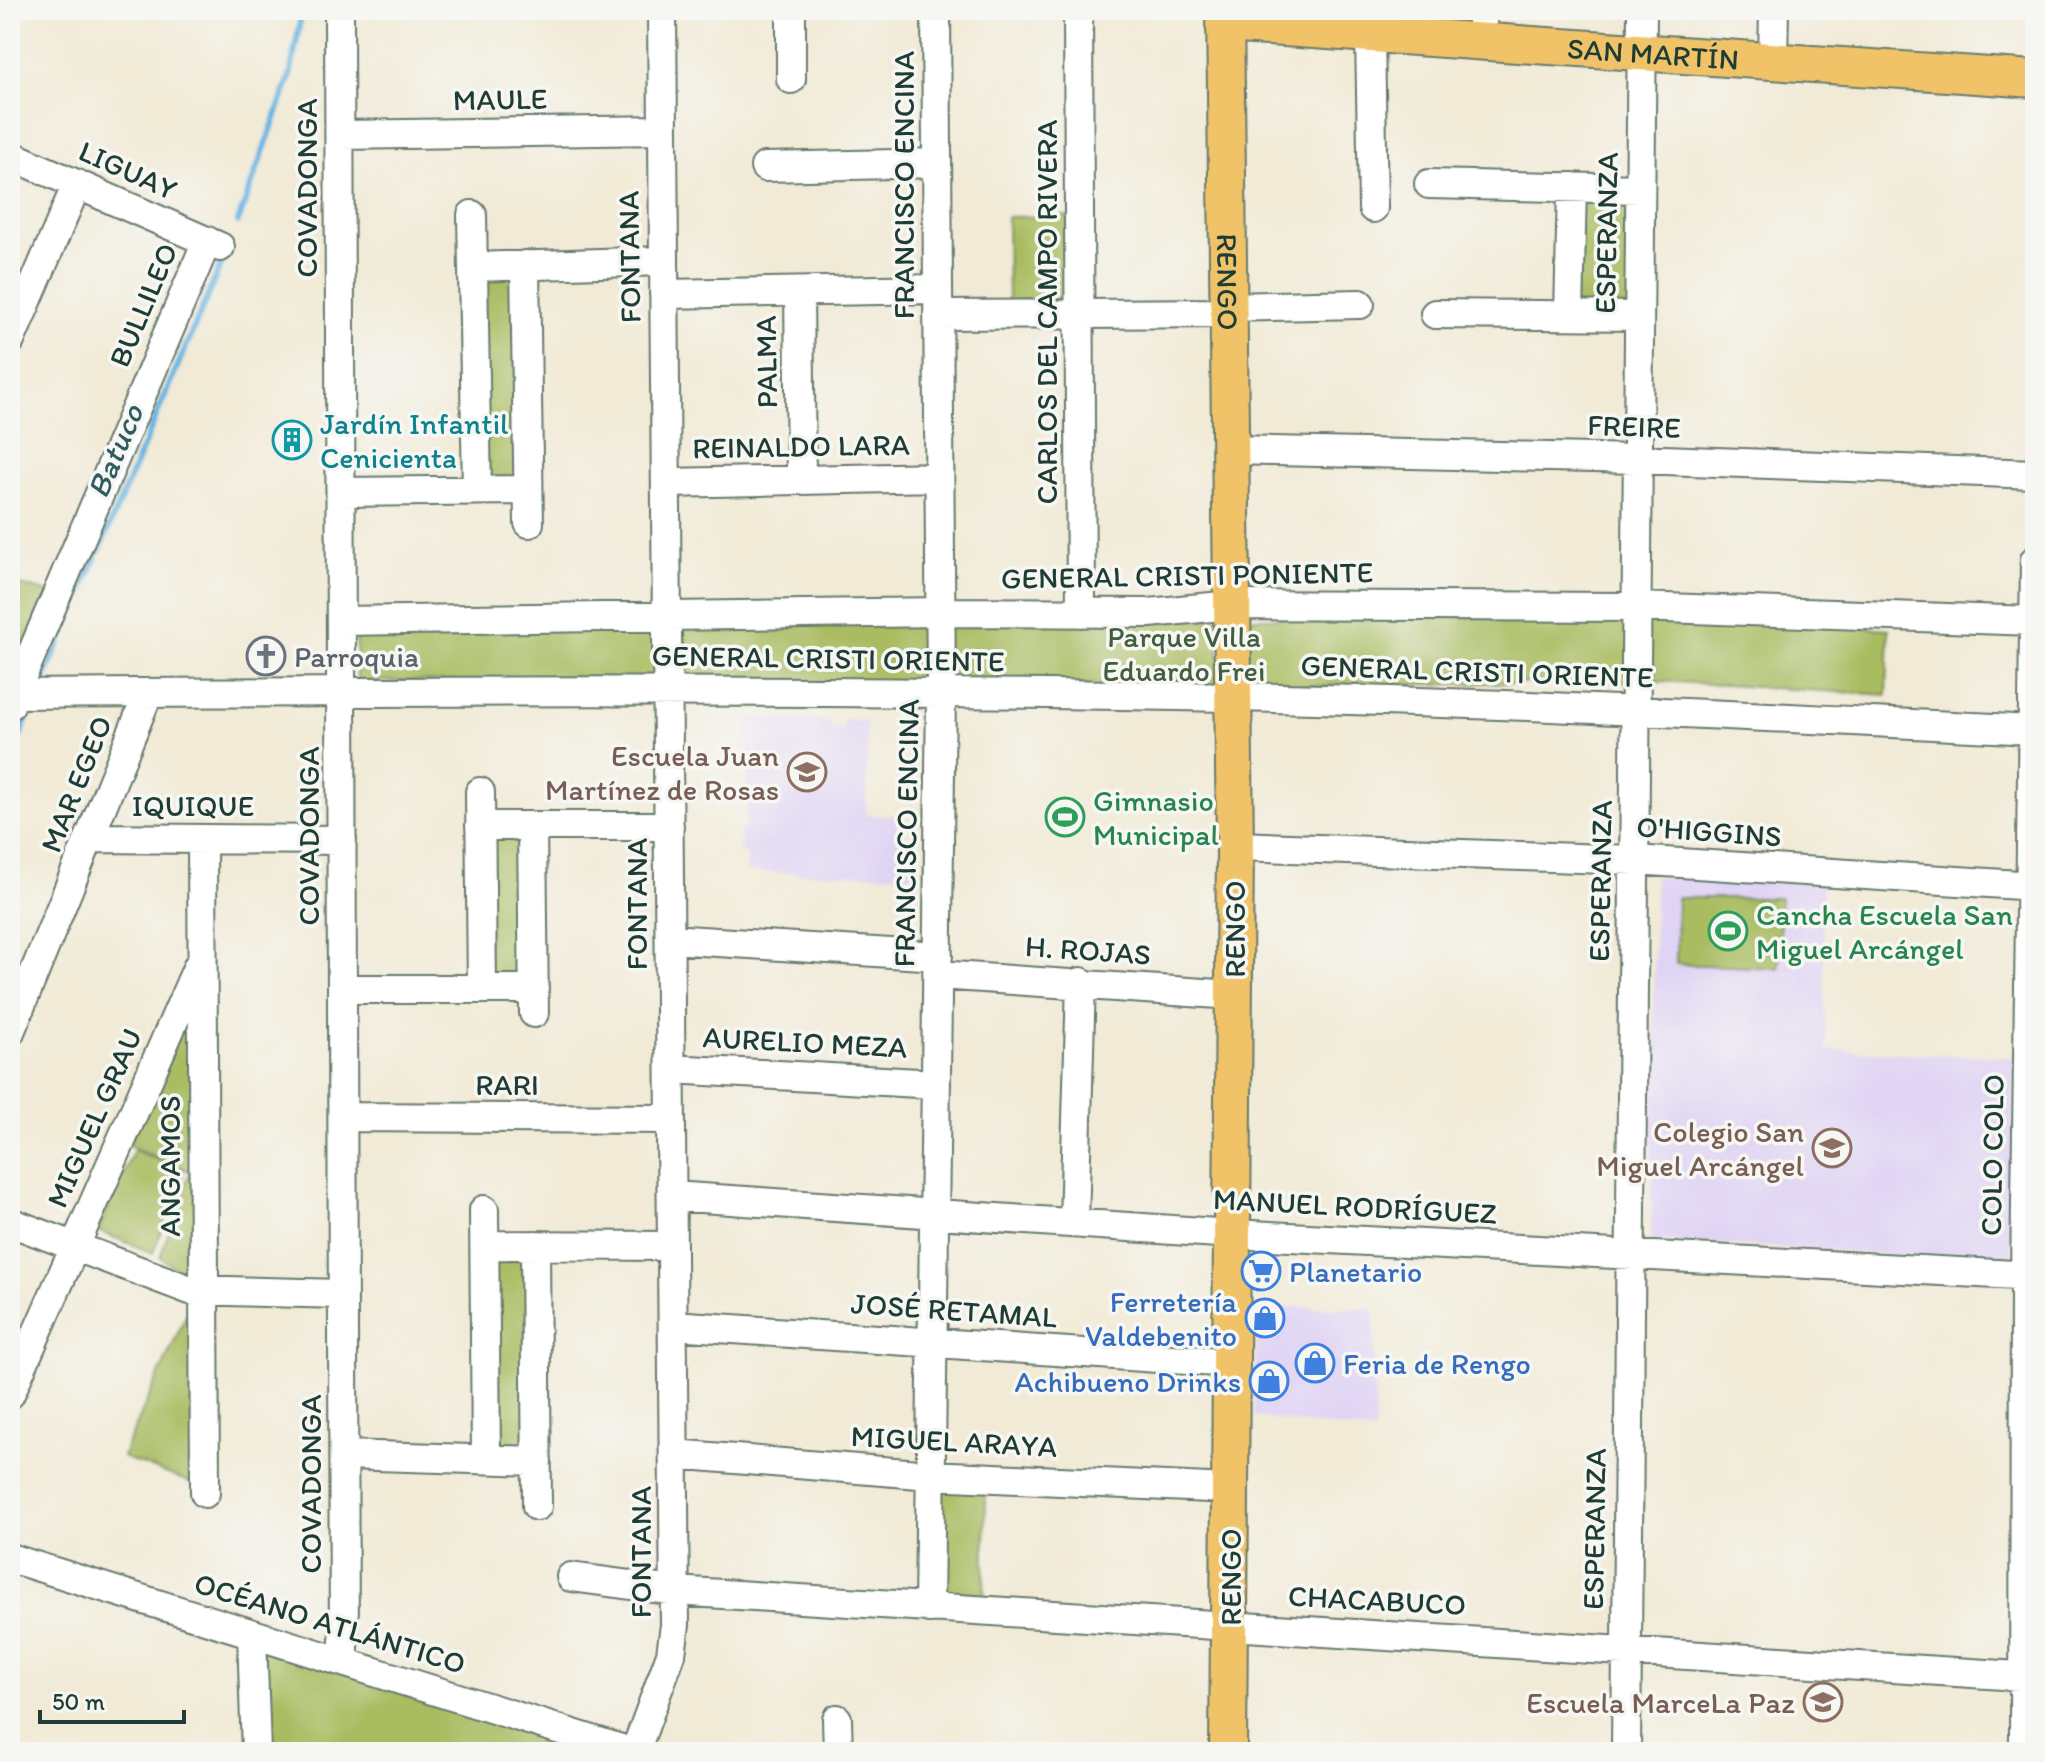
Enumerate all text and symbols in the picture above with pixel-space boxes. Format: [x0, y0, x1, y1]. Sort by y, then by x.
street label: SAN MARTÍN [1566, 29, 1740, 77]
street label: FRANCISCO ENCINA [885, 51, 922, 319]
street label: MAULE [452, 80, 548, 118]
street label: COVADONGA [288, 98, 325, 278]
street label: CARLOS DEL CAMPO RIVERA [1028, 120, 1065, 504]
street label: LIGUAY [73, 132, 183, 208]
street label: ESPERANZA [1586, 152, 1626, 314]
street label: FONTANA [609, 190, 649, 324]
street label: RENGO [1209, 233, 1247, 331]
street label: BULLILEO [100, 238, 186, 372]
street label: PALMA [747, 315, 785, 409]
water label: Batuco [78, 397, 152, 503]
place label: Jardín Infantil Cenicienta [320, 405, 509, 476]
street label: FREIRE [1587, 406, 1681, 446]
building icon: Jardín Infantil Cenicienta [271, 419, 313, 461]
street label: REINALDO LARA [692, 426, 910, 466]
street label: GENERAL CRISTI PONIENTE [1001, 553, 1373, 597]
park label: Parque Villa Eduardo Frei [1102, 618, 1266, 689]
church icon: Parroquia [245, 635, 287, 677]
street label: GENERAL CRISTI ORIENTE [651, 636, 1005, 680]
place label: Parroquia [294, 638, 419, 675]
street label: GENERAL CRISTI ORIENTE [1300, 646, 1654, 696]
street label: FRANCISCO ENCINA [885, 698, 927, 968]
street label: MAR EGEO [32, 710, 120, 858]
place label: Escuela Juan Martínez de Rosas [545, 737, 779, 808]
street label: COVADONGA [290, 746, 327, 926]
school or university icon: Escuela Juan Martínez de Rosas [786, 751, 828, 793]
place label: Gimnasio Municipal [1093, 782, 1220, 853]
street label: IQUIQUE [132, 787, 254, 824]
sports icon: Gimnasio Municipal [1044, 796, 1086, 838]
street label: ESPERANZA [1580, 800, 1620, 962]
street label: O'HIGGINS [1635, 807, 1783, 855]
street label: FONTANA [618, 838, 655, 970]
street label: RENGO [1216, 880, 1253, 978]
place label: Cancha Escuela San Miguel Arcángel [1756, 896, 2013, 967]
sports icon: Cancha Escuela San Miguel Arcángel [1707, 910, 1749, 952]
street label: H. ROJAS [1024, 927, 1152, 973]
street label: AURELIO MEZA [702, 1018, 908, 1066]
street label: MIGUEL GRAU [38, 1023, 150, 1213]
street label: RARI [475, 1066, 539, 1103]
street label: COLO COLO [1972, 1074, 2012, 1236]
street label: ANGAMOS [151, 1095, 188, 1237]
place label: Colegio San Miguel Arcángel [1596, 1113, 1804, 1184]
school or university icon: Colegio San Miguel Arcángel [1811, 1127, 1853, 1169]
street label: MANUEL RODRÍGUEZ [1212, 1180, 1498, 1232]
supermarket icon: Planetario [1240, 1250, 1282, 1292]
place label: Planetario [1289, 1253, 1422, 1290]
place label: Ferretería Valdebenito [1085, 1283, 1237, 1354]
street label: JOSÉ RETAMAL [850, 1284, 1058, 1336]
shop icon: Ferretería Valdebenito [1244, 1297, 1286, 1339]
shop icon: Feria de Rengo [1294, 1342, 1336, 1384]
place label: Feria de Rengo [1343, 1345, 1531, 1382]
shop icon: Achibueno Drinks [1248, 1360, 1290, 1402]
place label: Achibueno Drinks [1015, 1363, 1241, 1400]
street label: COVADONGA [292, 1394, 329, 1574]
street label: MIGUEL ARAYA [850, 1417, 1058, 1465]
street label: ESPERANZA [1574, 1448, 1614, 1610]
street label: FONTANA [622, 1486, 659, 1618]
street label: RENGO [1212, 1528, 1249, 1626]
street label: OCÉANO ATLÁNTICO [190, 1564, 470, 1682]
street label: CHACABUCO [1287, 1577, 1467, 1623]
scale bar [40, 1674, 184, 1724]
school or university icon: Escuela MarceLa Paz [1802, 1681, 1844, 1723]
place label: Escuela MarceLa Paz [1526, 1684, 1795, 1721]
text: 50 m [52, 1687, 105, 1716]

